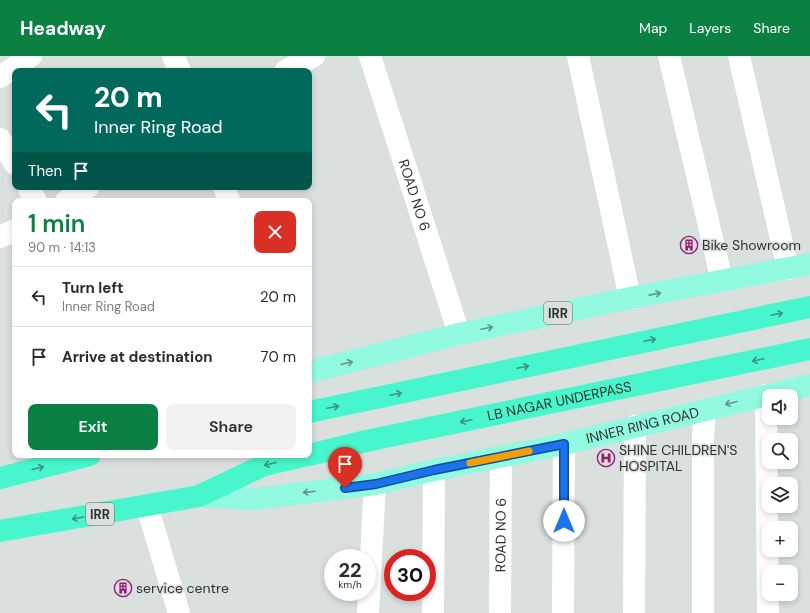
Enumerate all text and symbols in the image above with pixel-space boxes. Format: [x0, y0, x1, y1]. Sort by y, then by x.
text: Headway [20, 16, 106, 41]
text: Map [639, 19, 667, 37]
text: Layers [689, 19, 731, 37]
text: Share [753, 19, 790, 37]
text: 20 m [94, 79, 163, 116]
icon: left [28, 84, 80, 136]
text: Inner Ring Road [94, 115, 223, 139]
street label: ROAD NO 6 [395, 157, 434, 233]
icon: arrive [70, 160, 92, 182]
text: Then [28, 161, 62, 181]
text: 1 min [28, 208, 85, 239]
button: close [254, 211, 296, 253]
building icon: Bike Showroom [679, 235, 699, 255]
place label: Bike Showroom [702, 236, 801, 254]
text: 90 m · 14:13 [28, 239, 96, 256]
text: Turn left [62, 278, 123, 298]
icon: left [28, 286, 50, 308]
text: 20 m [260, 287, 296, 307]
one-way arrow [648, 289, 661, 297]
text: Inner Ring Road [62, 298, 155, 315]
road number: IRR [544, 302, 572, 324]
one-way arrow [770, 309, 783, 317]
one-way arrow [480, 324, 493, 332]
one-way arrow [643, 336, 656, 344]
icon: arrive [28, 346, 50, 368]
text: Arrive at destination [62, 347, 213, 367]
text: 70 m [261, 347, 296, 367]
one-way arrow [752, 356, 765, 364]
one-way arrow [340, 358, 353, 366]
one-way arrow [516, 363, 529, 371]
street label: LB NAGAR UNDERPASS [485, 377, 633, 425]
one-way arrow [389, 389, 402, 397]
map controls [762, 389, 798, 601]
button: sound [762, 389, 798, 425]
one-way arrow [725, 400, 738, 408]
one-way arrow [326, 402, 339, 410]
street label: INNER RING ROAD [584, 403, 701, 447]
button: Exit [28, 404, 158, 450]
button: Share [166, 404, 296, 450]
one-way arrow [460, 417, 473, 425]
button: search [762, 433, 798, 469]
place label: SHINE CHILDREN'S HOSPITAL [619, 441, 737, 475]
pin [328, 447, 362, 488]
hospital icon: SHINE CHILDREN'S HOSPITAL [596, 448, 616, 468]
icon: arrive [334, 453, 356, 475]
one-way arrow [264, 461, 277, 468]
one-way arrow [31, 464, 44, 472]
button: layers [762, 477, 798, 513]
one-way arrow [303, 488, 316, 496]
street label: ROAD NO 6 [491, 498, 510, 572]
position arrow [543, 500, 585, 542]
road number: IRR [86, 503, 114, 525]
one-way arrow [72, 514, 85, 522]
button: + [762, 521, 798, 557]
speed limit sign: 30 [384, 549, 436, 601]
text: 22 [338, 557, 362, 583]
button: − [762, 565, 798, 601]
building icon: service centre [113, 578, 133, 598]
text: km/h [338, 578, 362, 591]
place label: service centre [136, 579, 229, 597]

